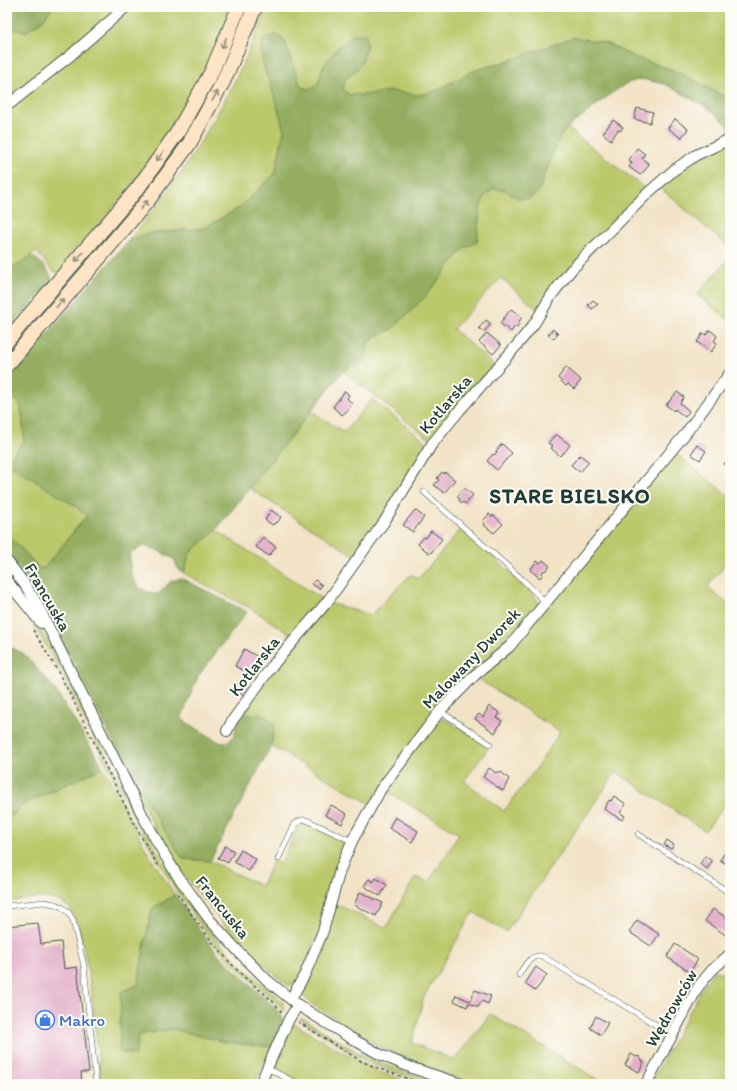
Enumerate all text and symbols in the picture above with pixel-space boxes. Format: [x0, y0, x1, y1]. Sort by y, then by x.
one-way arrow [220, 37, 227, 49]
one-way arrow [212, 90, 220, 102]
one-way arrow [156, 150, 164, 161]
one-way arrow [140, 199, 149, 210]
one-way arrow [75, 252, 84, 262]
one-way arrow [55, 298, 64, 309]
street label: Kotlarska [415, 370, 476, 438]
district label: STARE BIELSKO [489, 483, 651, 508]
street label: Francuska [20, 559, 76, 635]
street label: Malowany Dworek [418, 603, 524, 713]
street label: Kotlarska [224, 632, 284, 700]
street label: Francuska [191, 871, 255, 943]
street label: Wędrowców [641, 965, 701, 1050]
shop icon: Makro [34, 1009, 56, 1031]
place label: Makro [59, 1010, 105, 1030]

